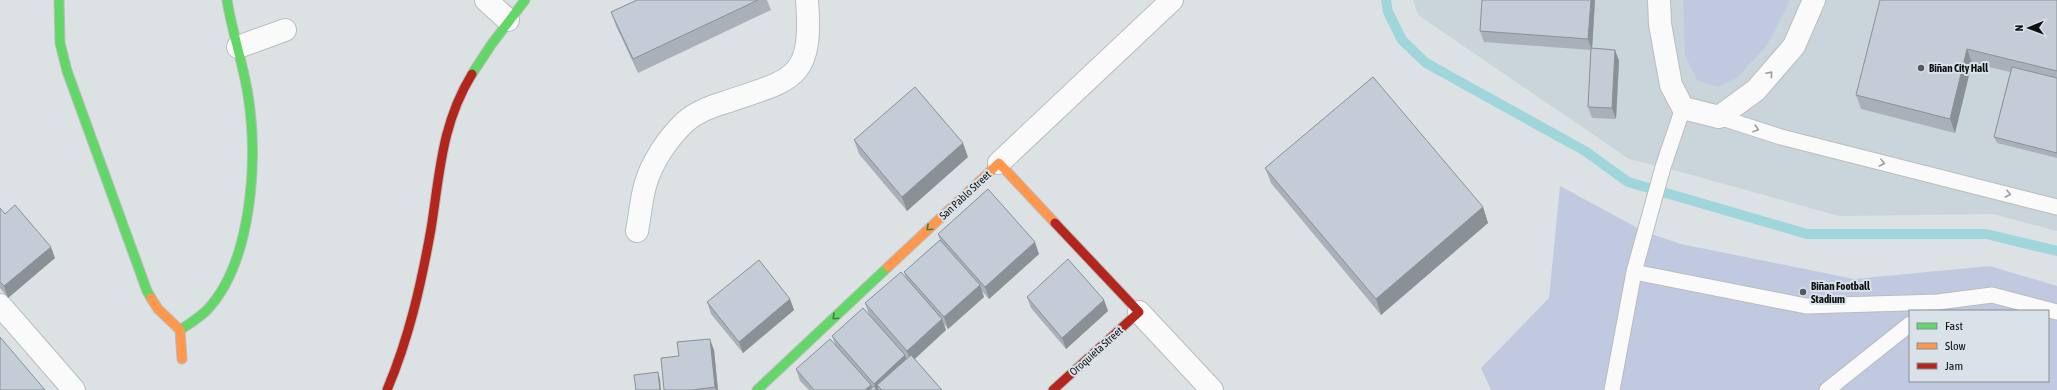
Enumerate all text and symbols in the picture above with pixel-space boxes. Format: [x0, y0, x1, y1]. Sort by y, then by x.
north arrow [2009, 8, 2049, 48]
text: N [2013, 25, 2025, 32]
place label: Biñan City Hall [1929, 62, 1989, 74]
marker: Biñan City Hall [1916, 63, 1926, 73]
one-way arrow [1765, 71, 1772, 79]
one-way arrow [1752, 124, 1759, 133]
one-way arrow [1878, 158, 1885, 166]
street label: San Pablo Street [937, 168, 993, 222]
one-way arrow [2004, 190, 2011, 198]
one-way arrow [926, 223, 934, 231]
place label: Biñan Football Stadium [1811, 280, 1871, 305]
marker: Biñan Football Stadium [1798, 287, 1808, 297]
legend [1909, 310, 2049, 382]
one-way arrow [832, 312, 839, 319]
text: Fast [1945, 319, 1963, 333]
street label: Oroquieta Street [1067, 324, 1125, 378]
text: Slow [1945, 339, 1966, 353]
text: Jam [1945, 359, 1963, 373]

